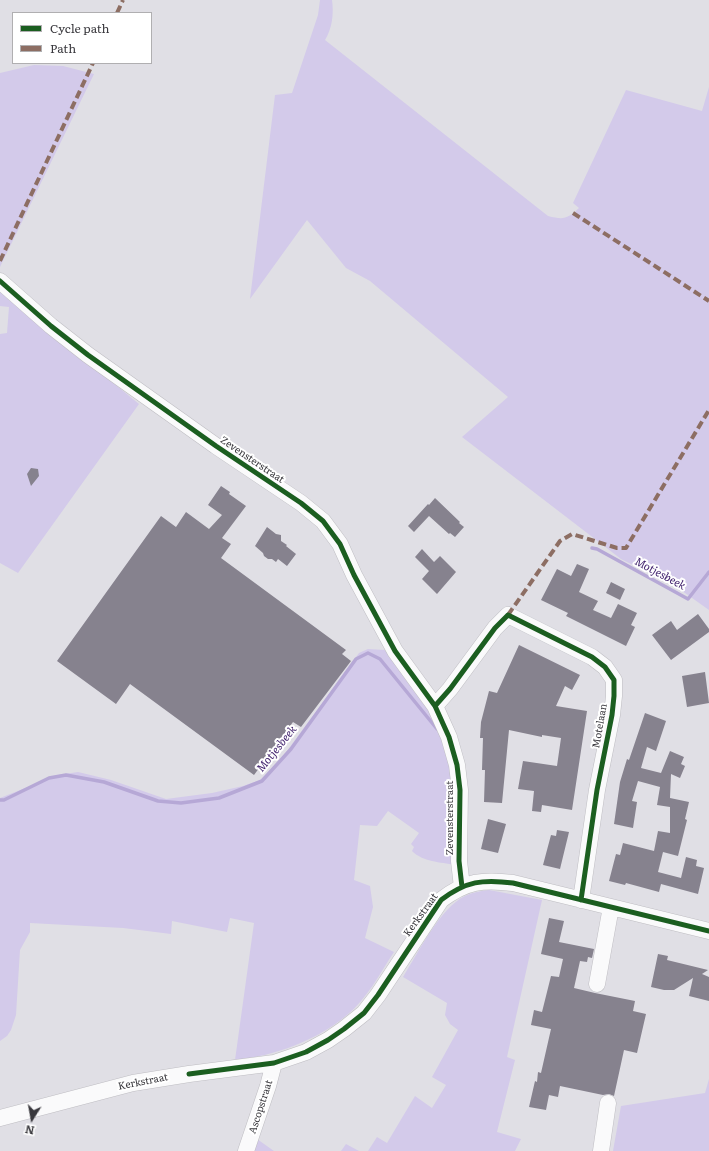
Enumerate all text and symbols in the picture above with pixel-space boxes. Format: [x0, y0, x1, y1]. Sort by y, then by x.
legend [12, 12, 152, 64]
text: Cycle path [50, 19, 110, 37]
text: Path [50, 39, 76, 57]
street label: Zevensterstraat [218, 434, 286, 486]
water label: Motjesbeek [632, 555, 688, 593]
street label: Motelaan [590, 703, 610, 749]
water label: Motjesbeek [254, 723, 300, 775]
street label: Zevensterstraat [444, 781, 456, 855]
street label: Kerkstraat [401, 891, 441, 939]
street label: Kerkstraat [117, 1071, 169, 1093]
street label: Ascopstraat [247, 1078, 275, 1136]
north arrow [12, 1099, 52, 1139]
text: N [24, 1122, 36, 1140]

